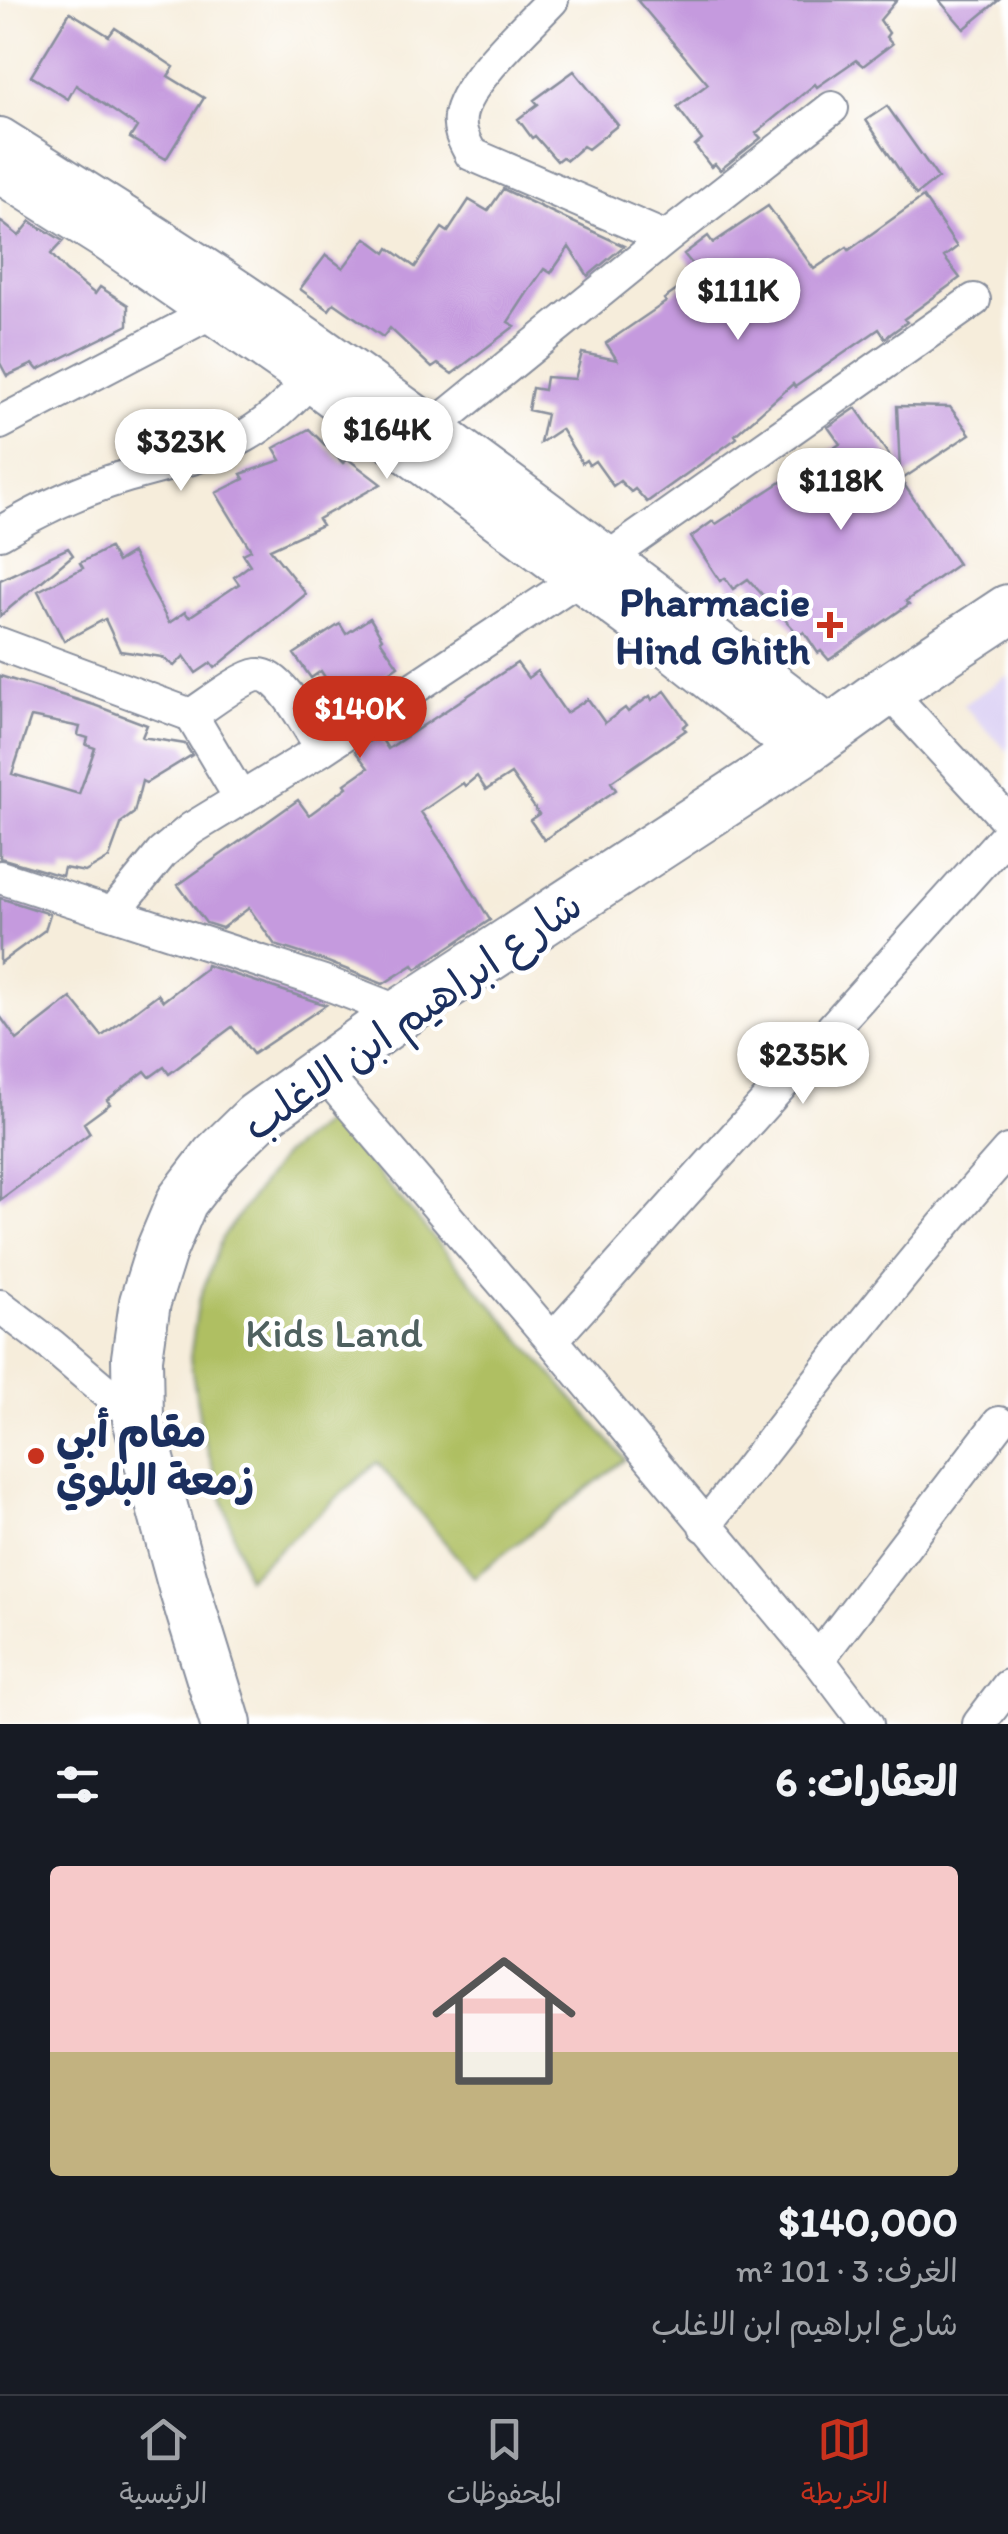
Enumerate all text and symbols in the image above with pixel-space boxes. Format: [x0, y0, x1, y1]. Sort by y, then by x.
pin: $111K [668, 258, 808, 343]
text: $111K [697, 271, 779, 309]
pin: $164K [317, 397, 457, 482]
pin: $323K [111, 409, 251, 494]
text: $164K [343, 410, 431, 448]
text: $323K [137, 422, 225, 460]
pin: $118K [771, 448, 911, 533]
text: $118K [799, 461, 883, 499]
place label: Pharmacie Hind Ghith [615, 576, 811, 675]
marker: Pharmacie Hind Ghith [819, 614, 841, 636]
pin: $140K [290, 676, 430, 761]
text: $140K [315, 689, 405, 727]
street label: شارع ابراهيم ابن الاغلب [232, 879, 595, 1156]
pin: $235K [733, 1022, 873, 1107]
text: $235K [759, 1035, 847, 1073]
park label: Kids Land [245, 1307, 423, 1358]
place label: مقام أبي زمعة البلوي [56, 1407, 254, 1511]
marker: مقام أبي زمعة البلوي [25, 1445, 47, 1467]
text: العقارات: 6 [775, 1756, 958, 1807]
icon: filters [50, 1757, 105, 1812]
icon: home [414, 1931, 594, 2111]
text: $140,000 [779, 2196, 958, 2247]
text: الغرف: 3 · 101 m² [736, 2252, 958, 2290]
text: شارع ابراهيم ابن الاغلب [651, 2305, 958, 2343]
tab: الرئيسية [120, 2412, 208, 2518]
tab: المحفوظات [447, 2412, 562, 2518]
tab: الخريطة [801, 2412, 888, 2518]

